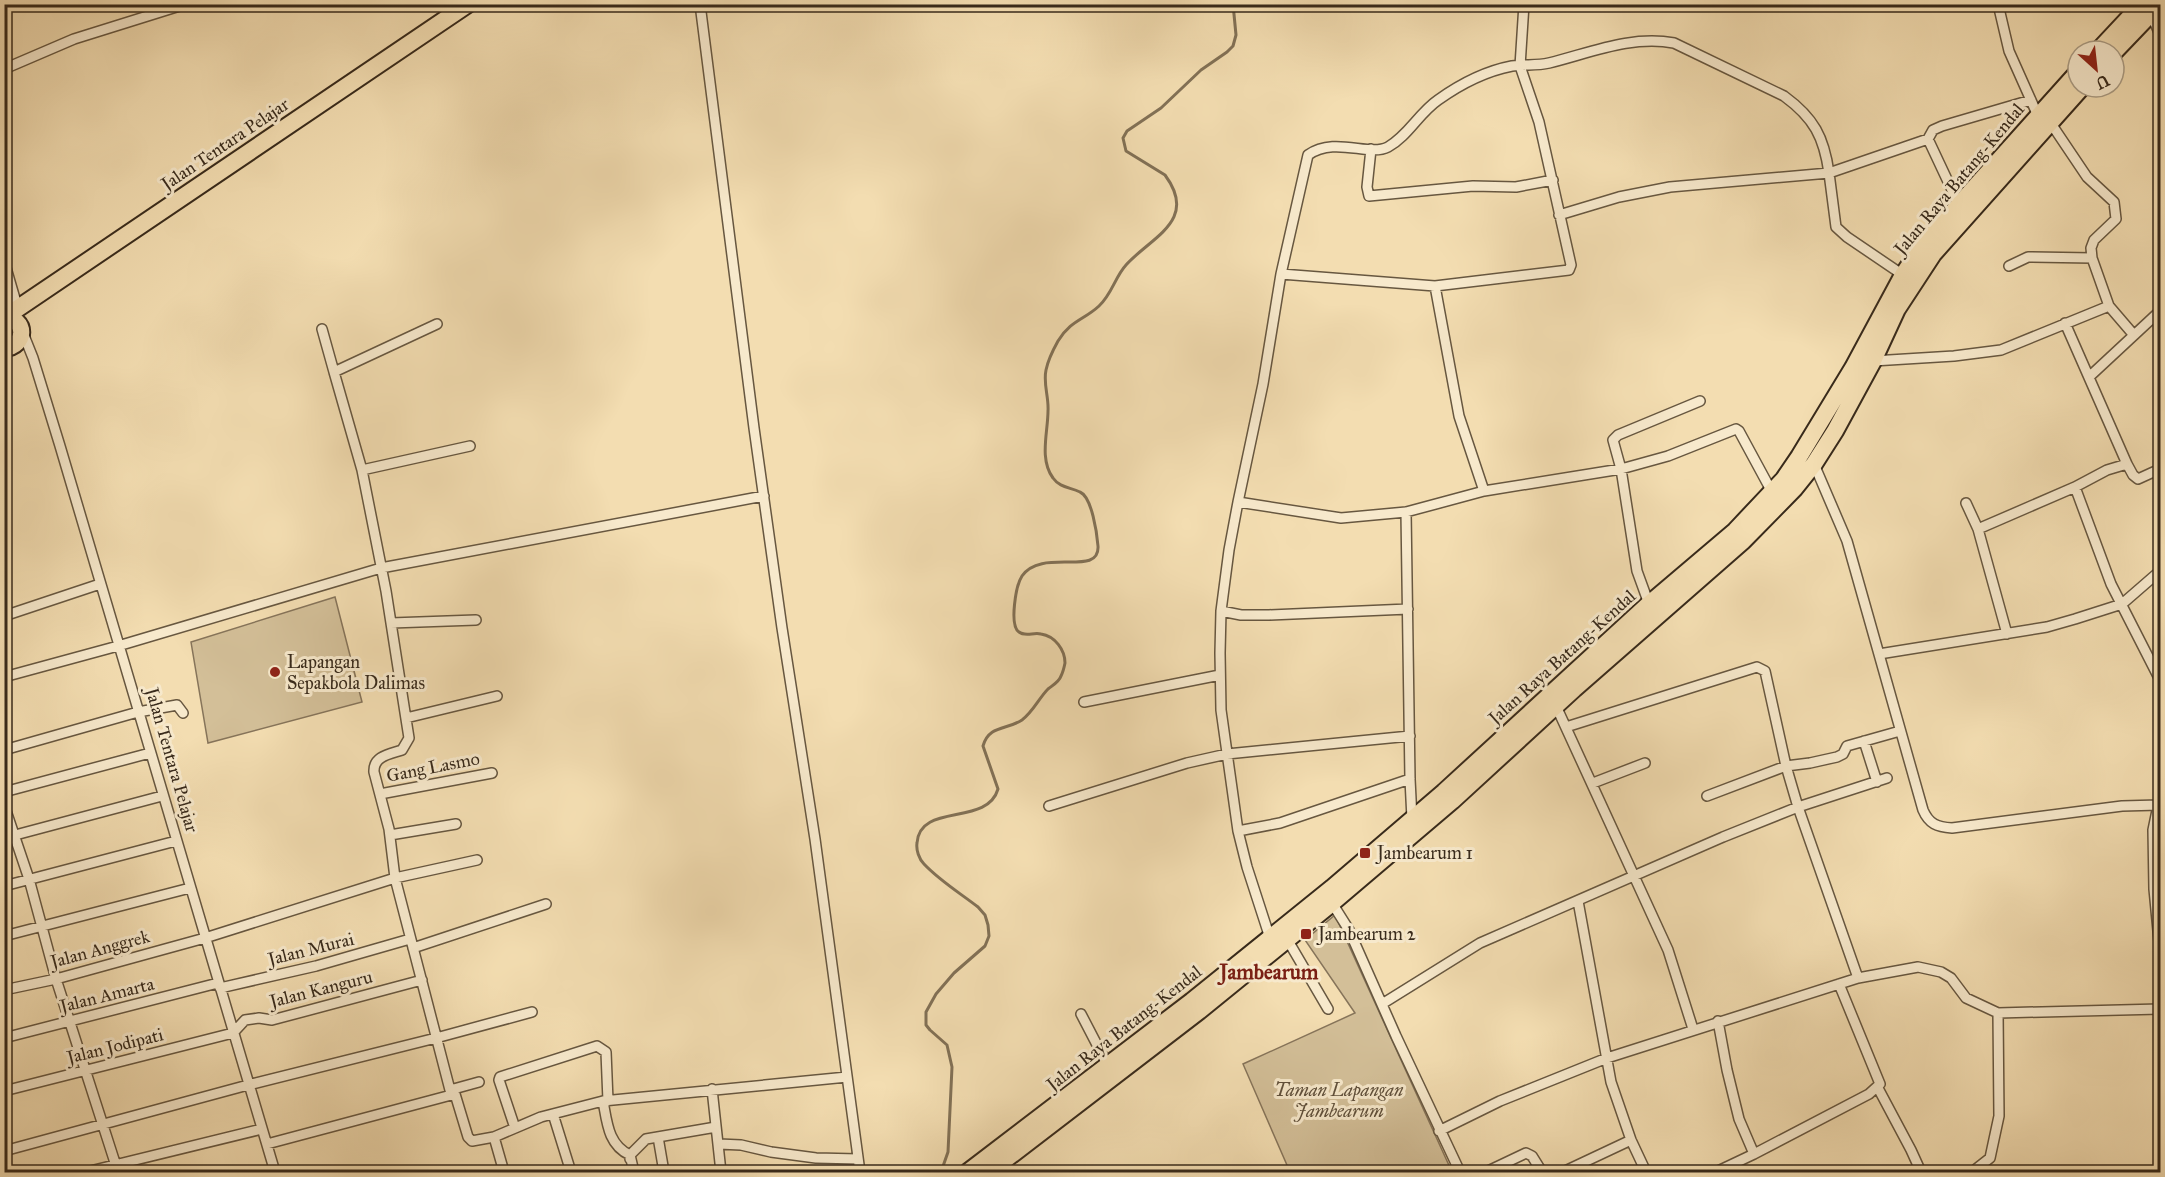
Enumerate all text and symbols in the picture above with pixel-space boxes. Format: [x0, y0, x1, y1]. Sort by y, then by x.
north arrow [2066, 39, 2126, 99]
text: U [2092, 71, 2113, 93]
street label: Jalan Tentara Pelajar [155, 93, 294, 197]
street label: Jalan Raya Batang-Kendal [1888, 99, 2030, 261]
street label: Jalan Raya Batang-Kendal [1482, 585, 1641, 731]
place label: Lapangan Sepakbola Dalimas [287, 651, 425, 694]
marker: Lapangan Sepakbola Dalimas [268, 665, 282, 679]
street label: Jalan Tentara Pelajar [139, 683, 203, 835]
street label: Gang Lasmo [385, 747, 482, 788]
place label: Jambearum 1 [1375, 842, 1473, 865]
marker: Jambearum 1 [1358, 846, 1372, 860]
place label: Jambearum 2 [1316, 923, 1416, 946]
street label: Jalan Anggrek [46, 925, 153, 974]
marker: Jambearum 2 [1299, 927, 1313, 941]
street label: Jalan Murai [264, 928, 357, 972]
district label: Jambearum [1216, 959, 1319, 986]
street label: Jalan Raya Batang-Kendal [1040, 961, 1207, 1097]
street label: Jalan Kanguru [265, 965, 375, 1014]
street label: Jalan Amarta [56, 973, 157, 1019]
street label: Jalan Jodipati [63, 1023, 166, 1070]
park label: Taman Lapangan Jambearum [1275, 1079, 1404, 1122]

